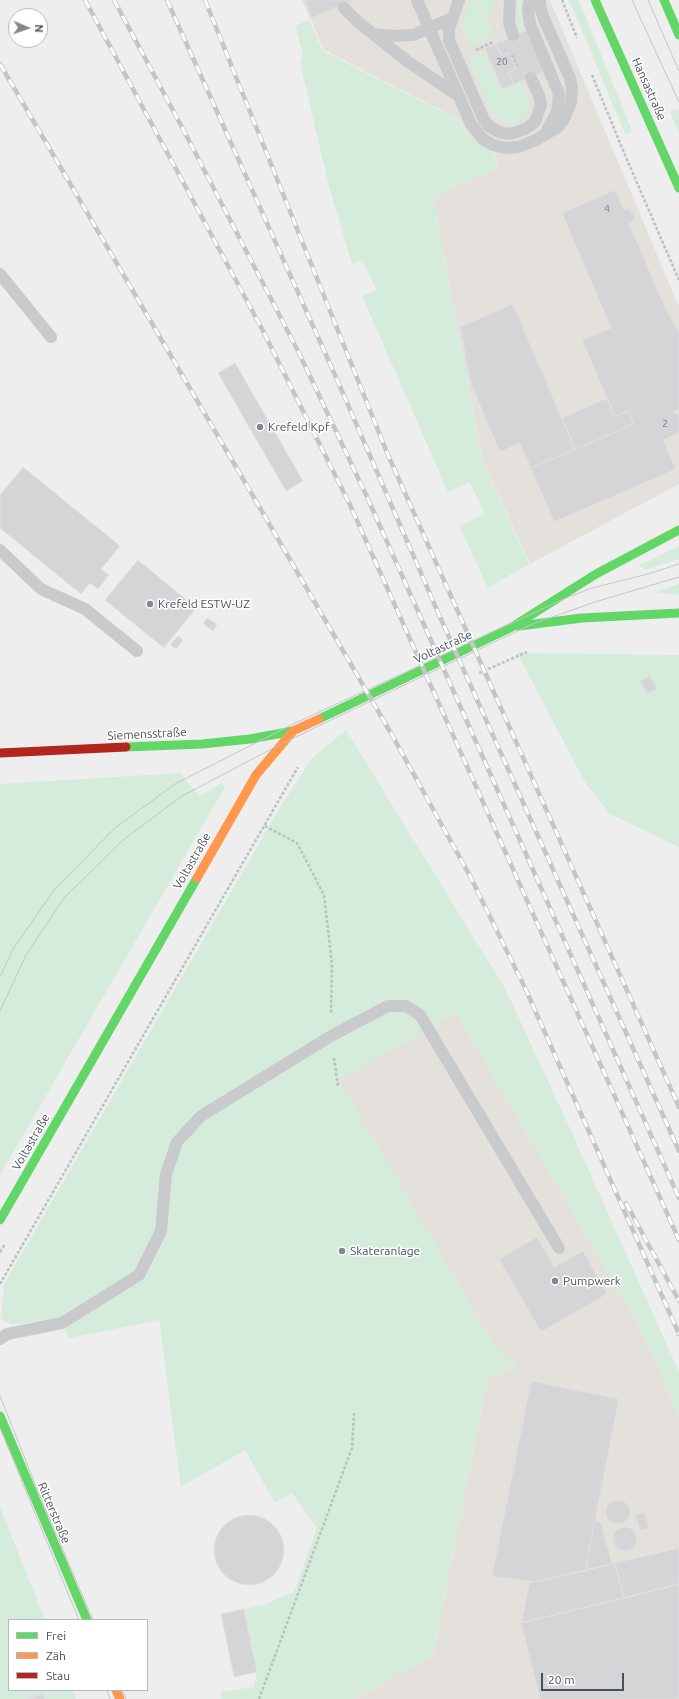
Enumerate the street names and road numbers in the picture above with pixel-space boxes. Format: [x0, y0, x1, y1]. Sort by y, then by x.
street label: Hansastraße [629, 55, 669, 123]
street label: Voltastraße [412, 627, 474, 667]
street label: Siemensstraße [107, 725, 187, 743]
street label: Voltastraße [170, 830, 214, 892]
street label: Voltastraße [9, 1111, 53, 1173]
street label: Ritterstraße [35, 1480, 73, 1546]

